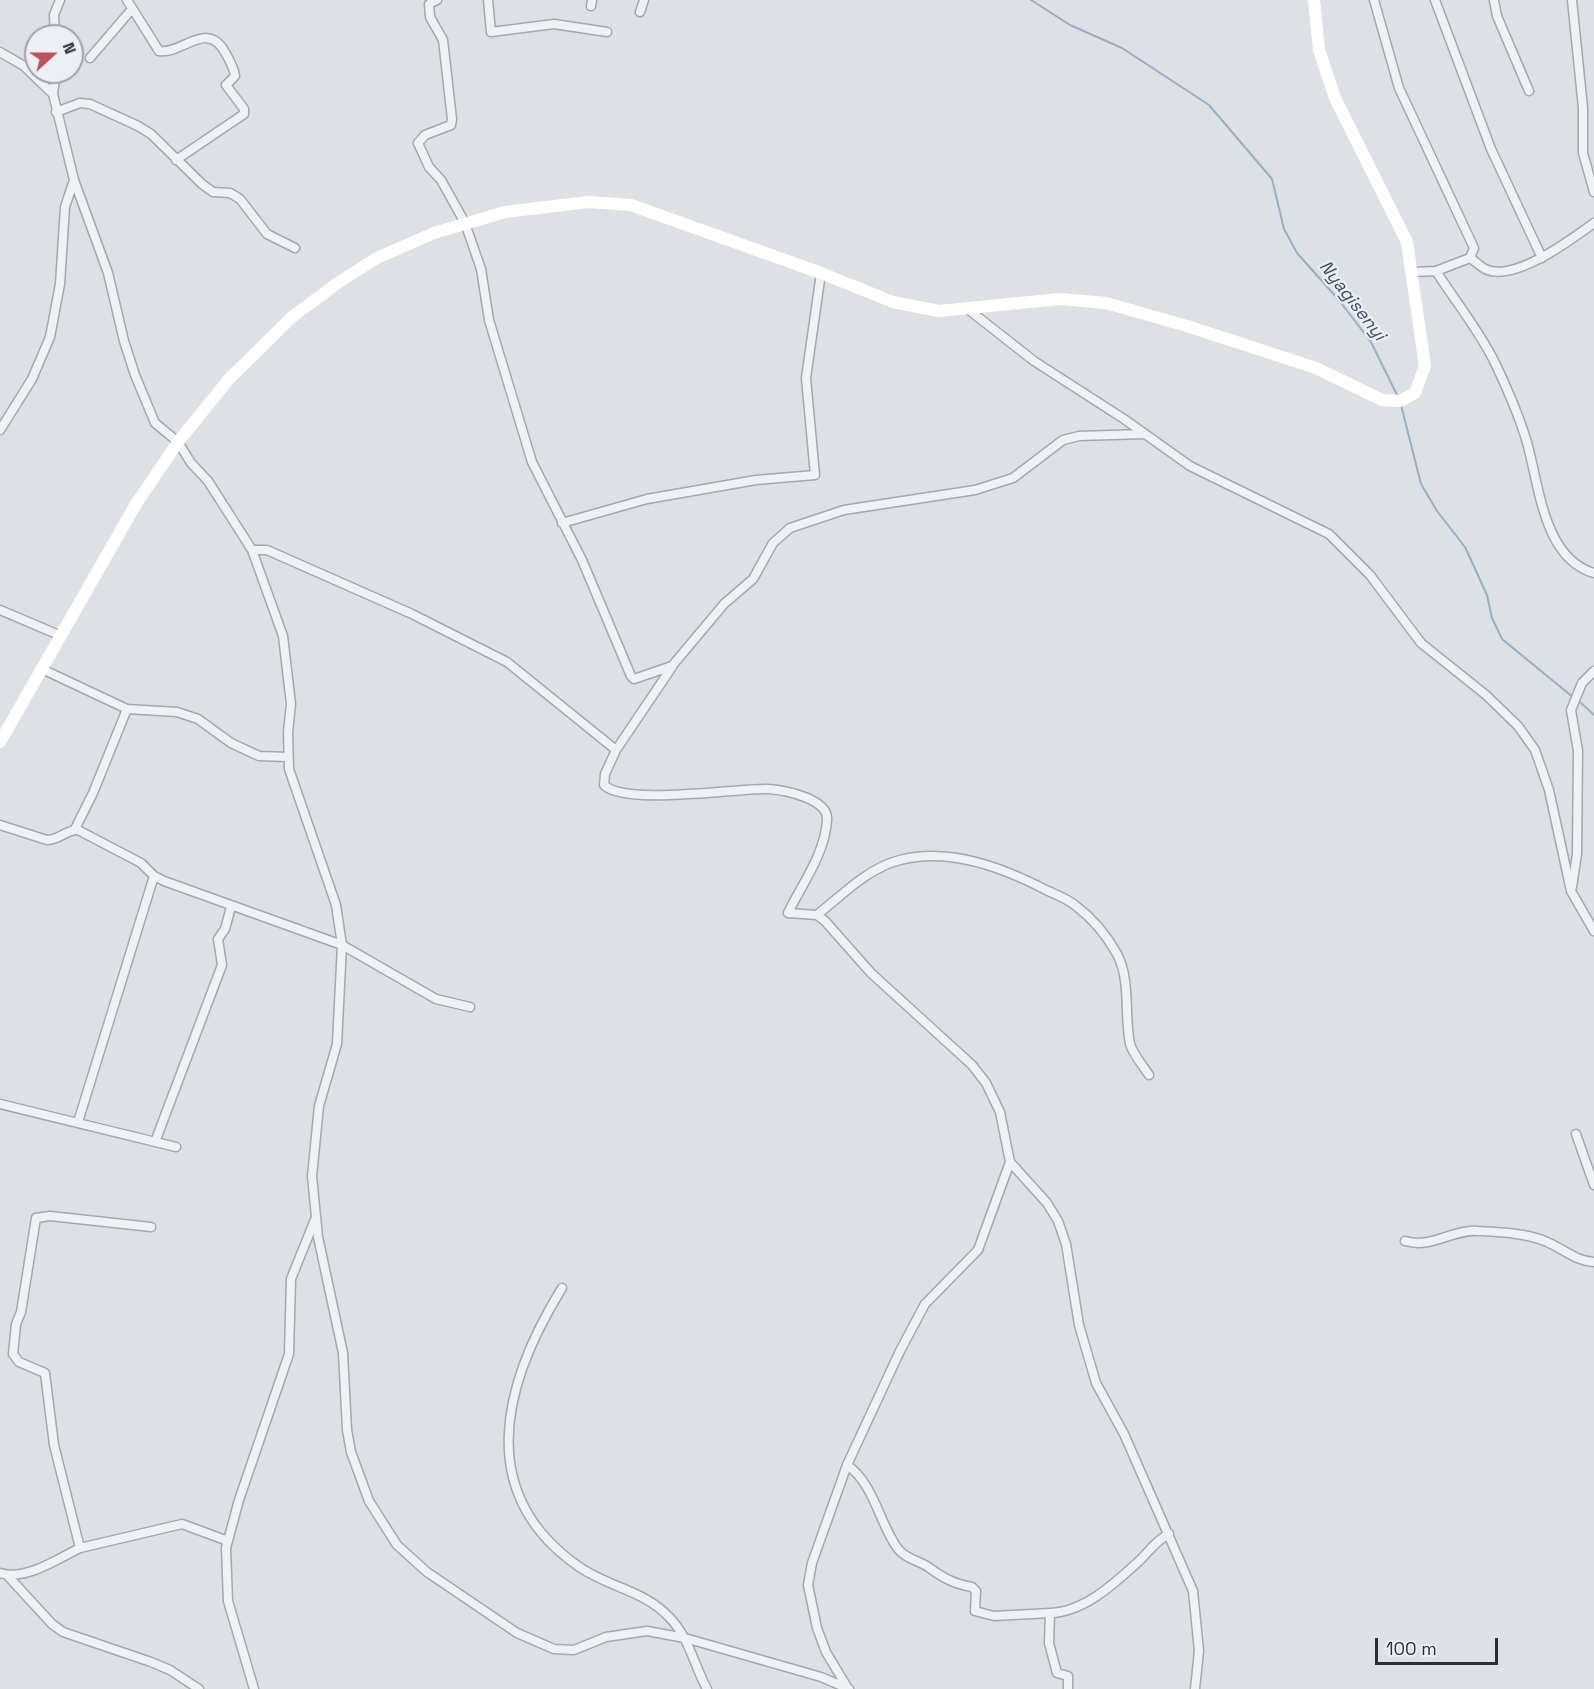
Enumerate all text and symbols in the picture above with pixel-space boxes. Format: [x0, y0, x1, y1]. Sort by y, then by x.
north arrow [24, 24, 84, 84]
text: N [58, 39, 81, 57]
water label: Nyagisenyi [1314, 257, 1390, 345]
scale bar [1378, 1626, 1501, 1664]
text: 100 m [1386, 1637, 1437, 1660]

